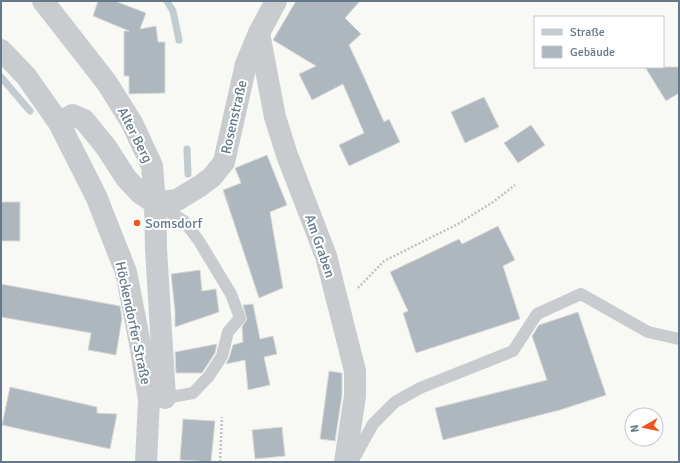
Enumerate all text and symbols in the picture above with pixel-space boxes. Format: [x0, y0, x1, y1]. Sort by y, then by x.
legend [534, 16, 664, 68]
text: Straße [570, 25, 605, 40]
text: Gebäude [570, 45, 615, 60]
street label: Rosenstraße [217, 78, 251, 156]
street label: Alter Berg [114, 104, 156, 166]
street label: Am Graben [301, 212, 339, 280]
place label: Somsdorf [145, 215, 204, 232]
marker: Somsdorf [132, 218, 142, 228]
street label: Höckendorfer Straße [112, 260, 154, 386]
north arrow [624, 407, 664, 447]
text: N [628, 424, 642, 433]

